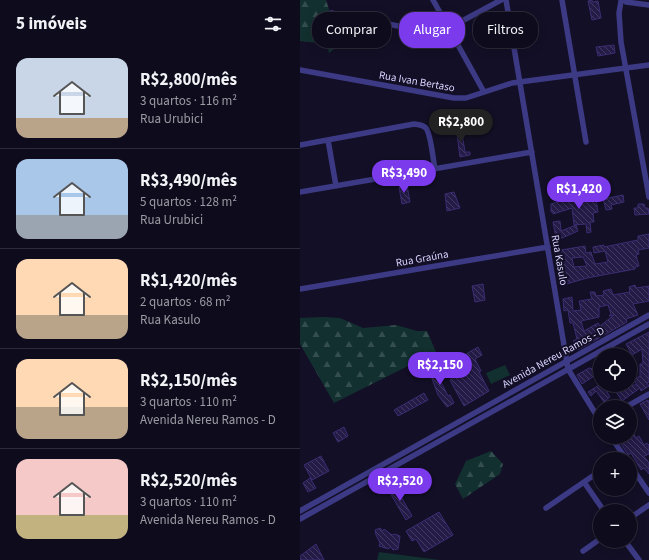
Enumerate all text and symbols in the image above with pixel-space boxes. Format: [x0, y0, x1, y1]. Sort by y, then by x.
text: 5 imóveis [16, 12, 87, 36]
chip: Comprar [312, 12, 391, 48]
chip: Alugar [399, 12, 465, 48]
chip: Filtros [473, 12, 538, 48]
icon: filters [262, 13, 284, 35]
street label: Rua Ivan Bertaso [378, 67, 456, 96]
text: R$2,800/mês [140, 68, 237, 92]
icon: home [48, 74, 96, 122]
text: 3 quartos · 116 m² [140, 92, 237, 110]
pin: R$2,800 [424, 109, 498, 143]
text: Rua Urubici [140, 110, 203, 128]
text: R$2,800 [438, 113, 484, 131]
pin: R$3,490 [367, 160, 441, 194]
text: R$3,490 [381, 164, 427, 182]
text: R$3,490/mês [140, 169, 237, 193]
icon: home [48, 175, 96, 223]
pin: R$1,420 [542, 176, 616, 210]
text: R$1,420 [556, 180, 602, 198]
text: 5 quartos · 128 m² [140, 193, 237, 211]
text: Rua Urubici [140, 211, 203, 229]
street label: Rua Kasulo [548, 234, 571, 287]
street label: Rua Graúna [394, 246, 450, 271]
text: R$1,420/mês [140, 269, 237, 293]
icon: home [48, 275, 96, 323]
text: 2 quartos · 68 m² [140, 293, 231, 311]
text: Rua Kasulo [140, 311, 201, 329]
street label: Avenida Nereu Ramos - D [499, 323, 607, 392]
map controls [593, 348, 637, 548]
button: locate [593, 348, 637, 392]
pin: R$2,150 [403, 352, 477, 386]
text: R$2,150 [417, 356, 463, 374]
text: R$2,150/mês [140, 369, 237, 393]
icon: home [48, 375, 96, 423]
text: 3 quartos · 110 m² [140, 393, 237, 411]
button: layers [593, 400, 637, 444]
text: Avenida Nereu Ramos - D [140, 411, 276, 429]
button: + [593, 452, 637, 496]
pin: R$2,520 [363, 468, 437, 502]
text: R$2,520/mês [140, 469, 237, 493]
text: R$2,520 [377, 472, 423, 490]
icon: home [48, 475, 96, 523]
text: 3 quartos · 110 m² [140, 493, 237, 511]
button: − [593, 504, 637, 548]
text: Avenida Nereu Ramos - D [140, 511, 276, 529]

